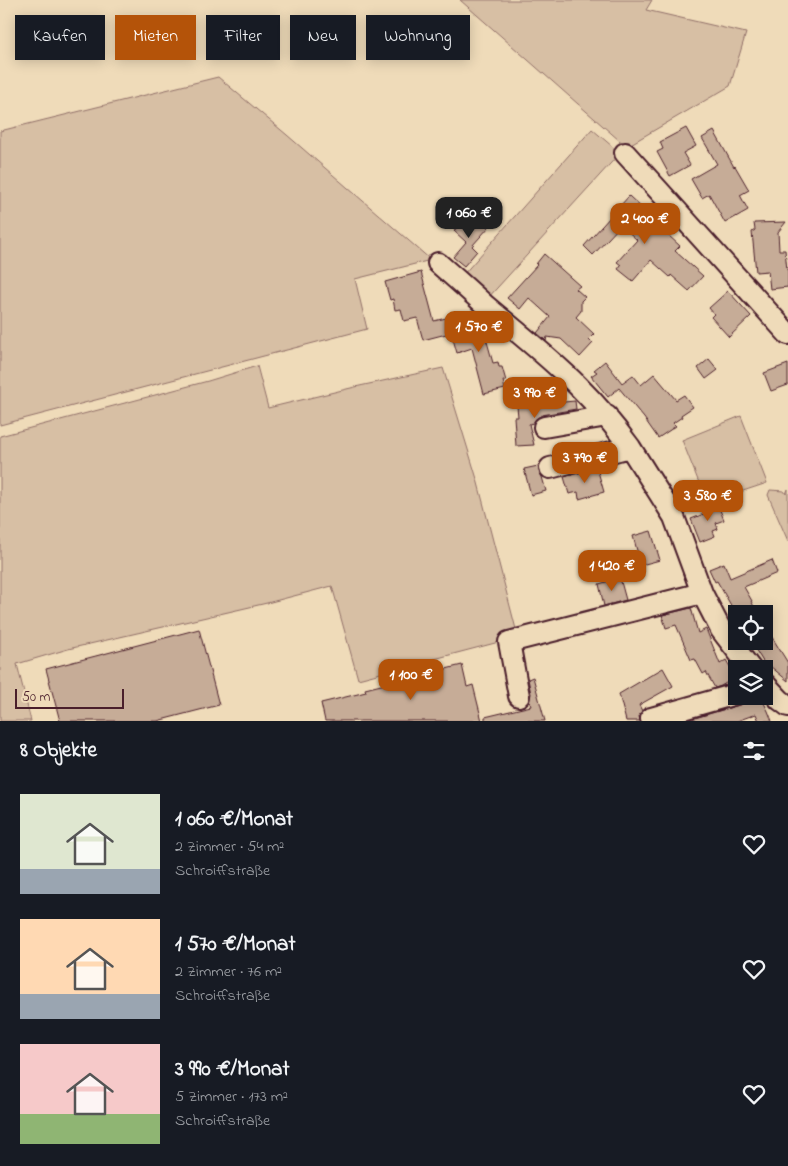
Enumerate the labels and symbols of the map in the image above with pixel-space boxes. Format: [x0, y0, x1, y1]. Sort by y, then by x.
pin: 1 060 € [423, 196, 515, 239]
pin: 2 400 € [599, 202, 691, 245]
pin: 1 570 € [433, 310, 525, 353]
pin: 3 990 € [489, 376, 581, 419]
pin: 3 790 € [539, 442, 631, 484]
pin: 3 580 € [662, 480, 754, 522]
pin: 1 420 € [566, 550, 658, 592]
pin: 1 100 € [365, 658, 457, 701]
scale bar [15, 686, 124, 709]

